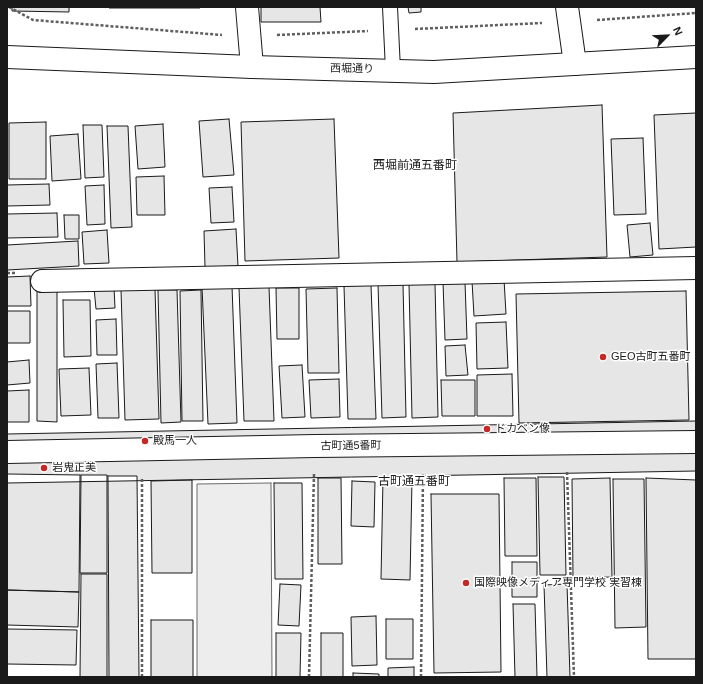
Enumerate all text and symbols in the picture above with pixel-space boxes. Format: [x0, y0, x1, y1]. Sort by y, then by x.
north arrow [647, 16, 687, 56]
text: N [671, 25, 685, 37]
street label: 西堀通り [330, 62, 374, 76]
district label: 西堀前通五番町 [373, 159, 457, 173]
place label: GEO古町五番町 [611, 350, 690, 364]
marker: GEO古町五番町 [598, 352, 608, 362]
place label: ドカベン像 [495, 422, 550, 436]
marker: ドカベン像 [482, 424, 492, 434]
place label: 殿馬一人 [153, 434, 197, 448]
marker: 殿馬一人 [140, 436, 150, 446]
street label: 古町通5番町 [320, 439, 382, 453]
place label: 岩鬼正美 [52, 461, 96, 475]
marker: 岩鬼正美 [39, 463, 49, 473]
district label: 古町通五番町 [378, 475, 450, 489]
place label: 国際映像メディア専門学校 実習棟 [474, 576, 642, 590]
marker: 国際映像メディア専門学校 実習棟 [461, 578, 471, 588]

